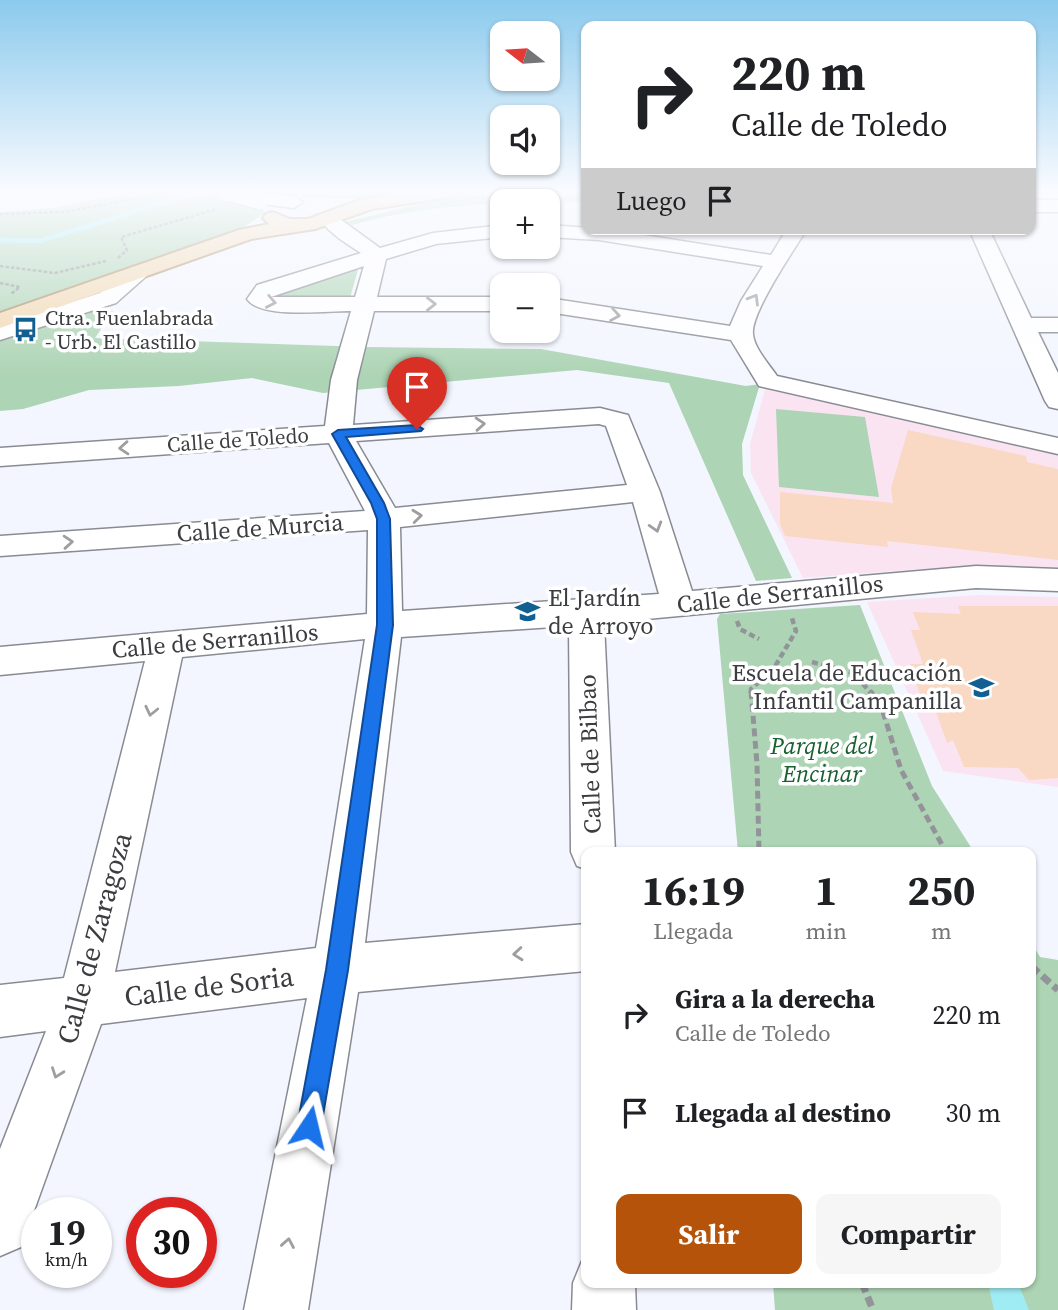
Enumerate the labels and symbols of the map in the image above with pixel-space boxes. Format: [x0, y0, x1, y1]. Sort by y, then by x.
north arrow [490, 21, 560, 91]
one-way arrow [266, 294, 277, 309]
one-way arrow [745, 294, 758, 307]
one-way arrow [426, 296, 437, 312]
place label: Ctra. Fuenlabrada - Urb. El Castillo [45, 303, 214, 356]
one-way arrow [609, 307, 621, 322]
bus stop icon: Ctra. Fuenlabrada - Urb. El Castillo [11, 316, 39, 344]
pin [387, 357, 447, 429]
one-way arrow [474, 417, 485, 432]
street label: Calle de Toledo [166, 420, 310, 459]
one-way arrow [118, 441, 129, 456]
street label: Calle de Murcia [175, 505, 345, 550]
one-way arrow [411, 508, 423, 523]
one-way arrow [647, 521, 662, 533]
one-way arrow [63, 534, 74, 549]
street label: Calle de Serranillos [675, 566, 885, 621]
place label: El Jardín de Arroyo [548, 581, 653, 642]
school or university icon: El Jardín de Arroyo [514, 598, 542, 626]
street label: Calle de Serranillos [110, 615, 320, 666]
place label: Escuela de Educación Infantil Campanilla [731, 656, 963, 717]
school or university icon: Escuela de Educación Infantil Campanilla [968, 673, 996, 701]
street label: Calle de Bilbao [570, 674, 609, 834]
one-way arrow [145, 705, 160, 717]
park label: Parque del Encinar [769, 729, 874, 790]
street label: Calle de Zaragoza [47, 827, 141, 1048]
one-way arrow [512, 946, 523, 961]
street label: Calle de Soria [122, 957, 297, 1015]
one-way arrow [51, 1066, 65, 1078]
position arrow [272, 1090, 346, 1164]
speed limit sign: 30 [126, 1197, 217, 1288]
one-way arrow [280, 1237, 295, 1249]

